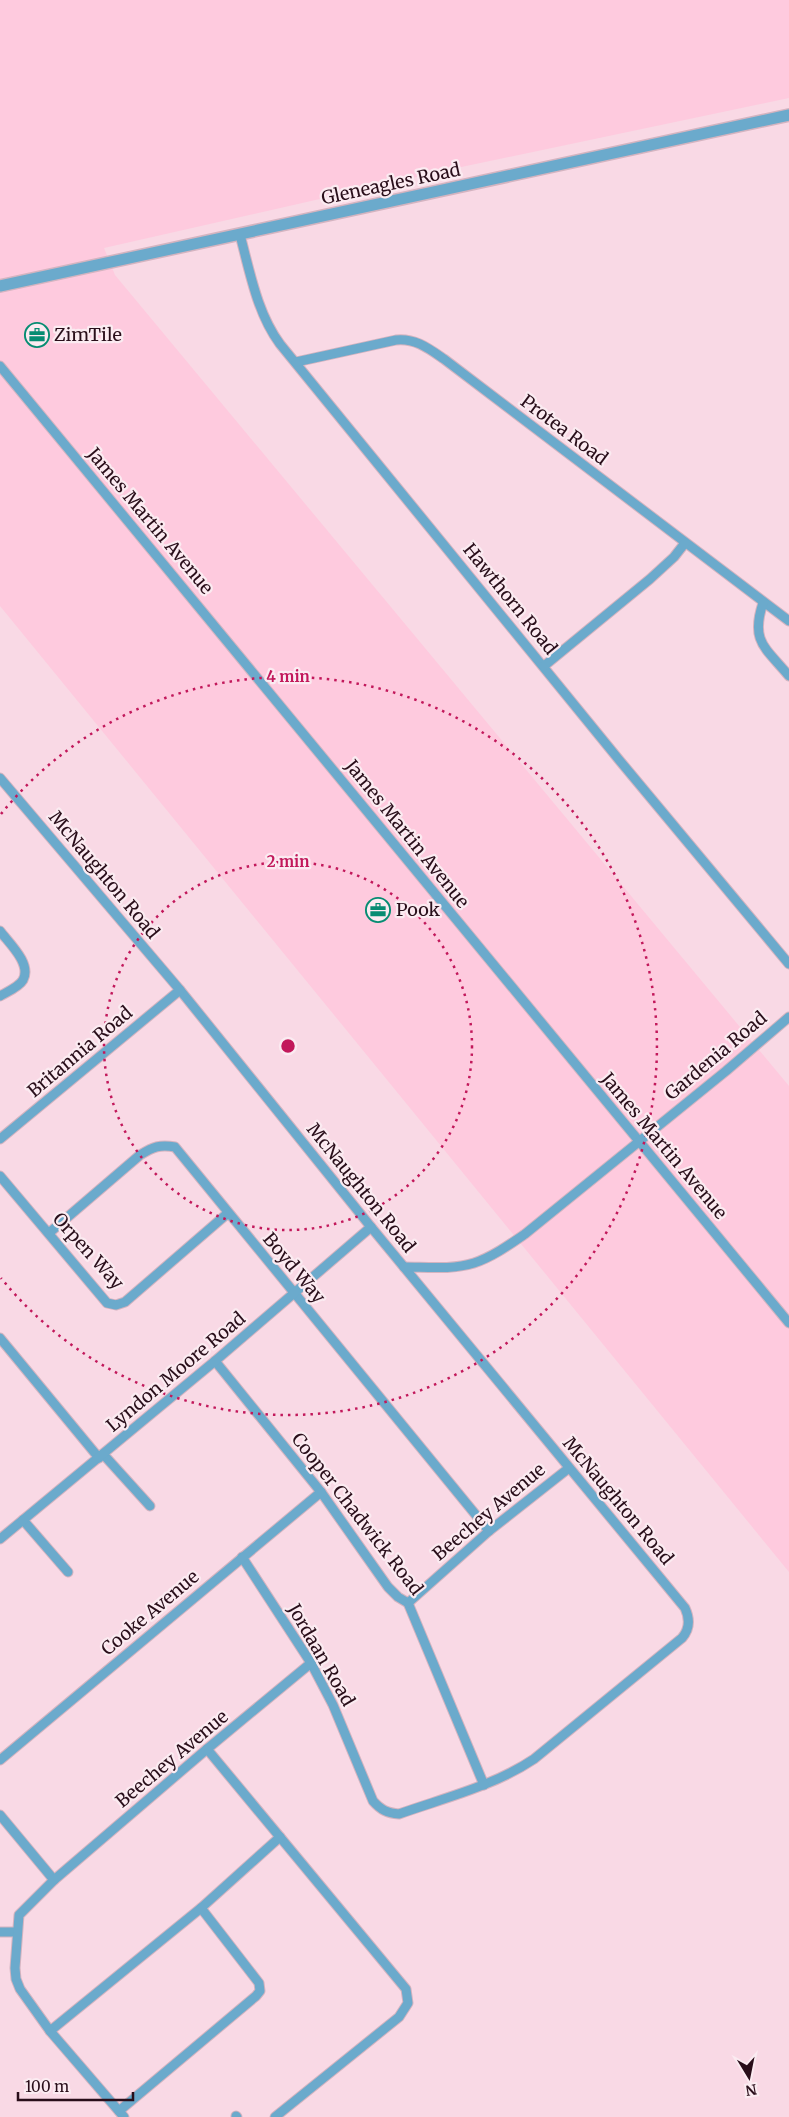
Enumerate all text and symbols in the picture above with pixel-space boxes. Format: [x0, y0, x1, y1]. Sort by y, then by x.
street label: Gleneagles Road [319, 158, 463, 209]
office icon: ZimTile [24, 322, 50, 348]
place label: ZimTile [54, 323, 122, 346]
street label: Protea Road [516, 389, 613, 470]
street label: James Martin Avenue [82, 442, 218, 599]
street label: Hawthorn Road [458, 538, 562, 659]
text: 4 min [266, 667, 310, 686]
street label: James Martin Avenue [340, 754, 474, 913]
street label: McNaughton Road [44, 806, 165, 943]
text: 2 min [267, 852, 309, 871]
office icon: Pook [365, 897, 391, 923]
place label: Pook [396, 898, 441, 921]
street label: Britannia Road [23, 1001, 137, 1102]
street label: Gardenia Road [660, 1006, 771, 1105]
centre of rings [279, 1037, 297, 1055]
street label: James Martin Avenue [596, 1067, 732, 1224]
street label: McNaughton Road [302, 1118, 421, 1257]
street label: Orpen Way [48, 1208, 129, 1294]
street label: Boyd Way [258, 1228, 331, 1308]
street label: Lyndon Moore Road [101, 1307, 250, 1436]
street label: Cooper Chadwick Road [287, 1428, 428, 1600]
street label: McNaughton Road [558, 1432, 679, 1569]
street label: Beechey Avenue [428, 1458, 550, 1565]
street label: Cooke Avenue [96, 1565, 203, 1660]
street label: Jordaan Road [282, 1599, 360, 1710]
street label: Beechey Avenue [111, 1705, 233, 1812]
north arrow [724, 2052, 774, 2102]
scale bar [18, 2070, 132, 2102]
text: 100 m [25, 2077, 69, 2096]
text: N [744, 2080, 758, 2100]

